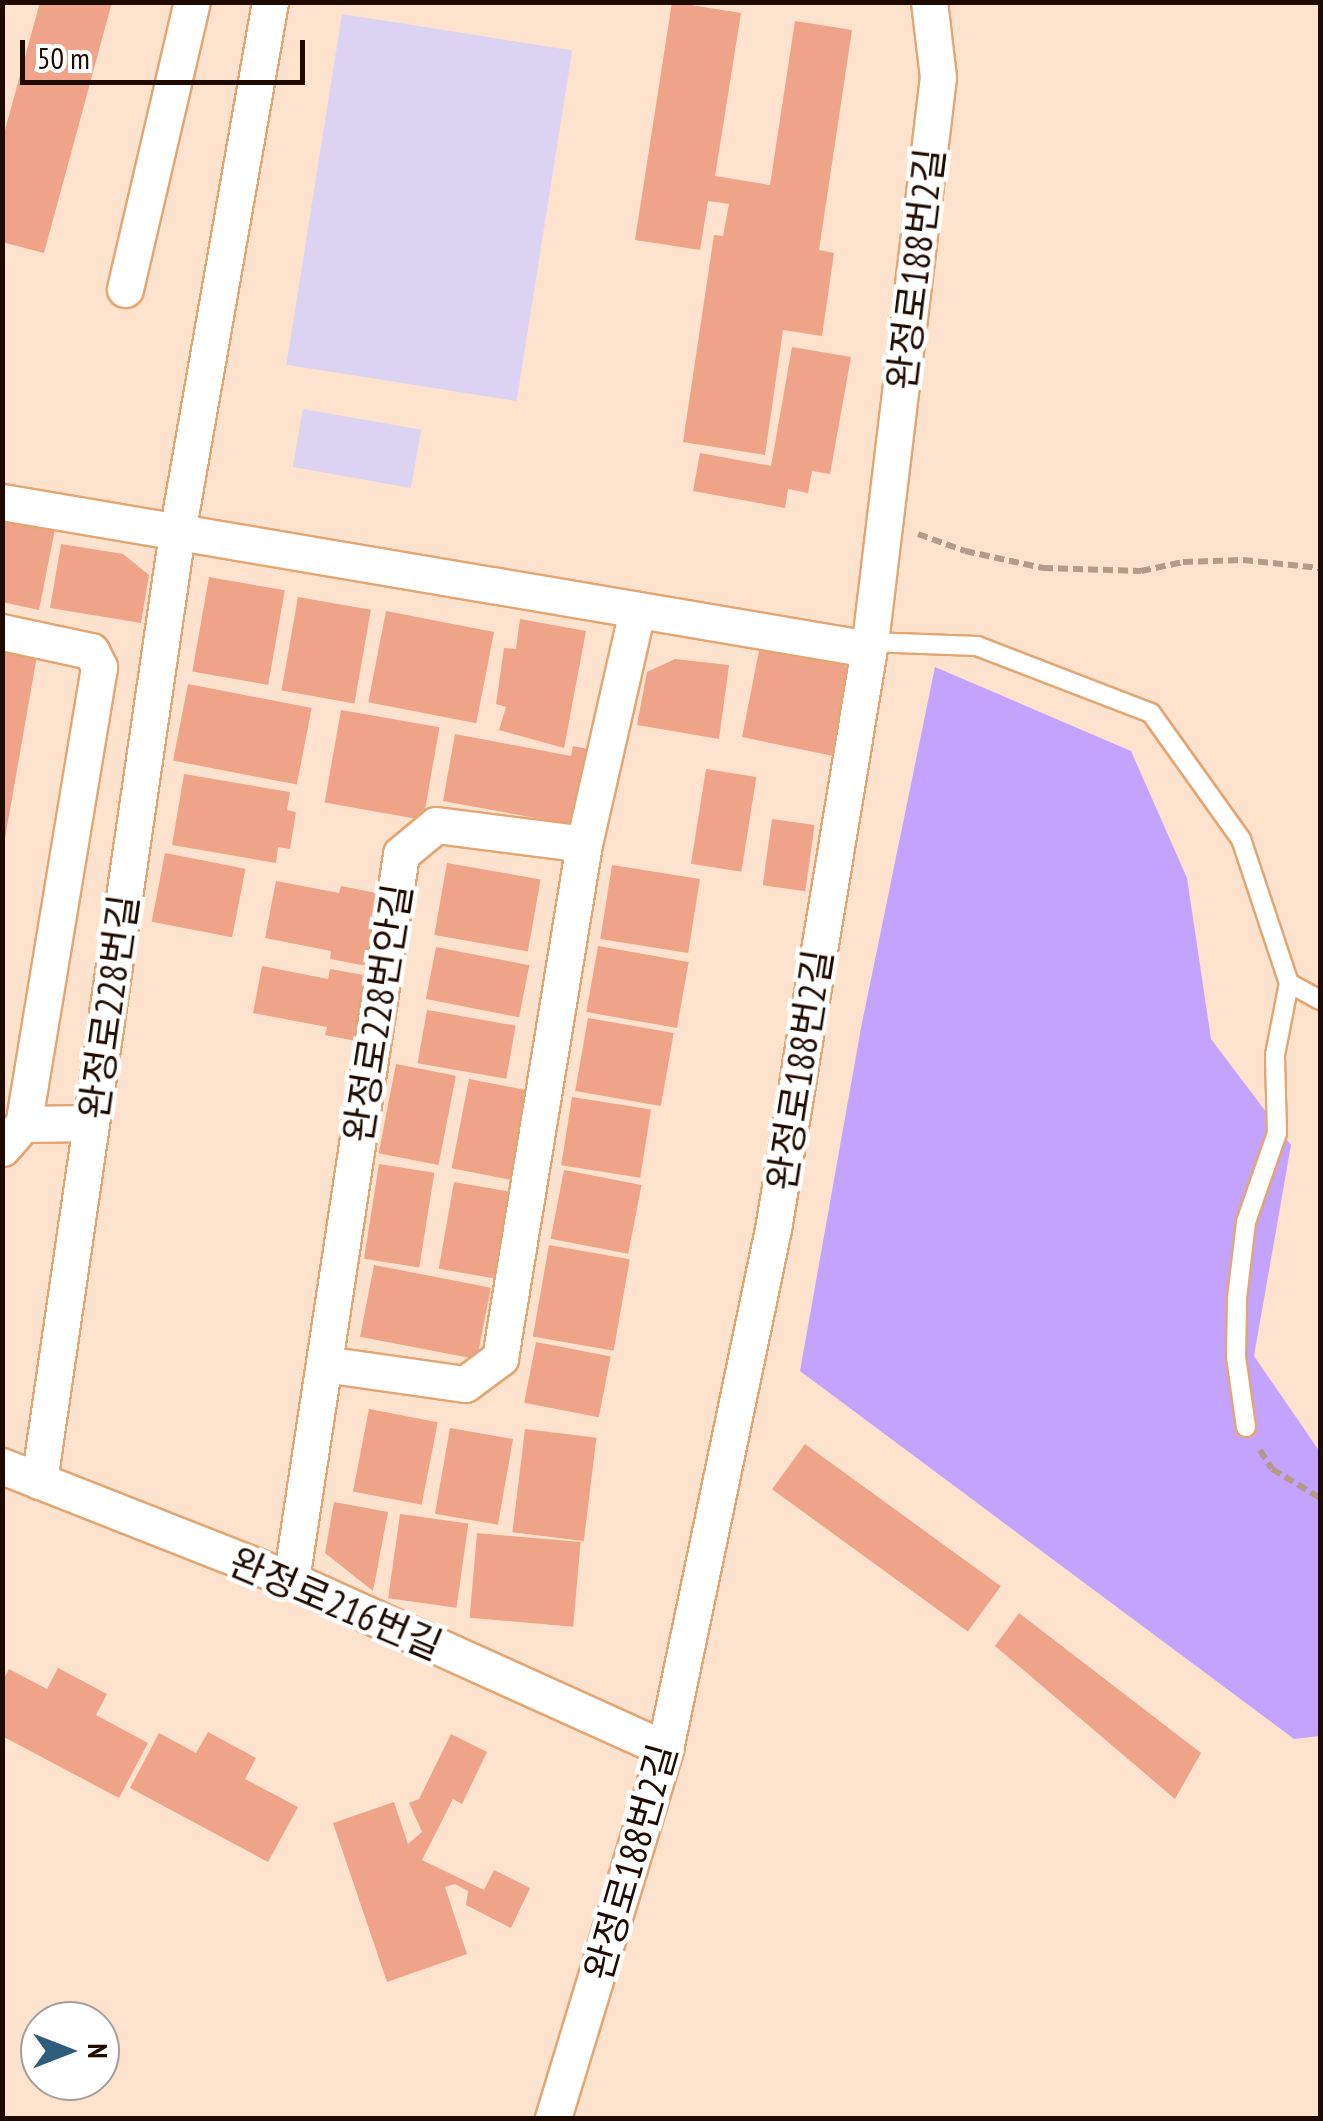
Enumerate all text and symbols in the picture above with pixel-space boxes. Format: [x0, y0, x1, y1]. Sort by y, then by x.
scale bar [25, 20, 310, 82]
text: 50 m [37, 38, 90, 77]
street label: 완정로188번2길 [878, 146, 952, 392]
street label: 완정로228번안길 [334, 881, 420, 1145]
street label: 완정로228번길 [70, 892, 146, 1122]
street label: 완정로188번2길 [757, 946, 841, 1194]
street label: 완정로216번길 [223, 1538, 449, 1668]
street label: 완정로188번2길 [575, 1739, 685, 1985]
north arrow [20, 2001, 120, 2101]
text: N [80, 2043, 117, 2059]

